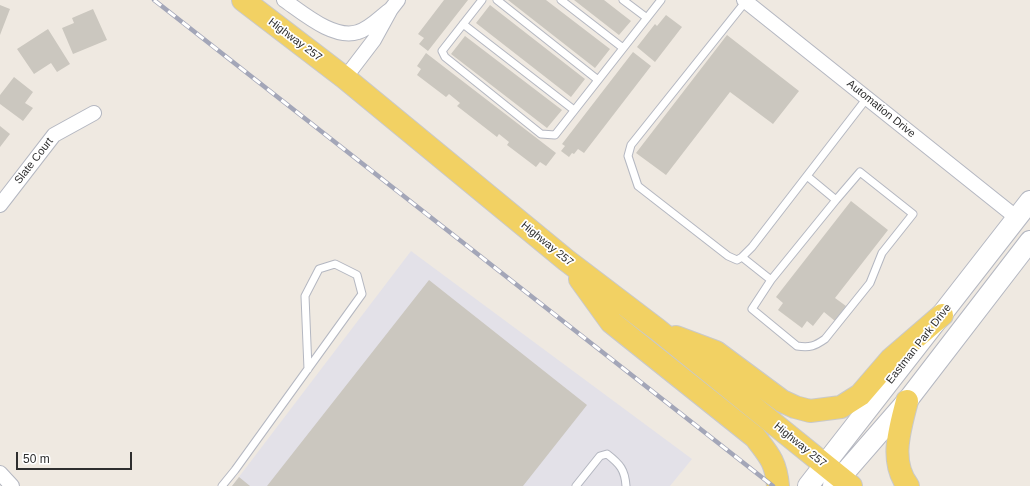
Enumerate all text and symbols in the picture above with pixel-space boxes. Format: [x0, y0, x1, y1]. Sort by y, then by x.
street label: Highway 257 [266, 16, 324, 64]
street label: Automation Drive [844, 77, 918, 141]
street label: Slate Court [12, 135, 56, 187]
street label: Highway 257 [518, 219, 576, 269]
street label: Eastman Park Drive [884, 301, 954, 387]
street label: Highway 257 [771, 420, 829, 470]
scale bar [18, 444, 134, 470]
text: 50 m [23, 452, 50, 466]

